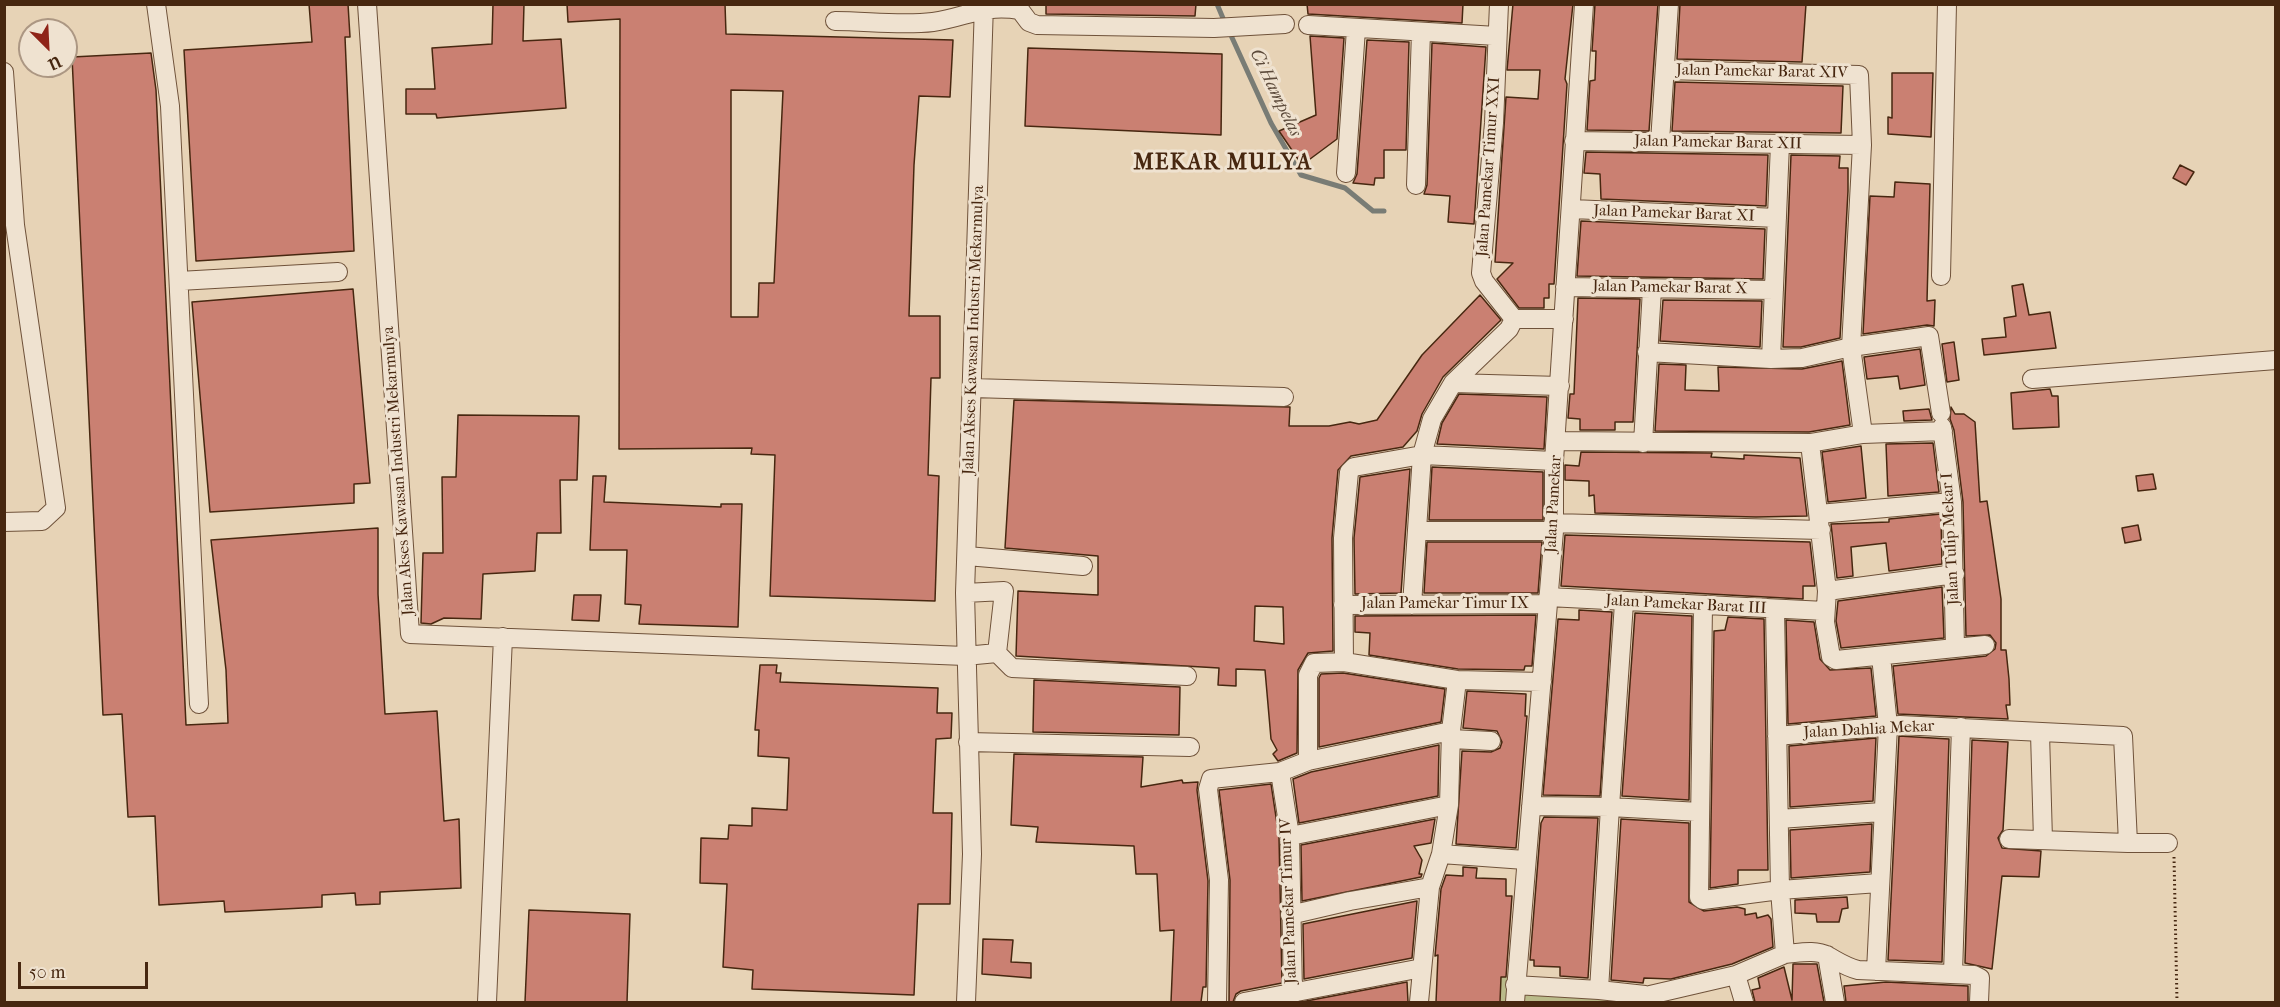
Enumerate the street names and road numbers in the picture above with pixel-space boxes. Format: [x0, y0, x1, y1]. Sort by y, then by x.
street label: Jalan Pamekar Barat XIV [1676, 61, 1848, 83]
street label: Jalan Pamekar Timur XXI [1473, 76, 1505, 258]
street label: Jalan Pamekar Barat XII [1634, 132, 1802, 154]
street label: Jalan Akses Kawasan Industri Mekarmulya [959, 185, 989, 475]
street label: Jalan Pamekar Barat XI [1593, 202, 1755, 226]
street label: Jalan Pamekar Barat X [1592, 277, 1748, 299]
street label: Jalan Akses Kawasan Industri Mekarmulya [379, 326, 419, 616]
street label: Jalan Pamekar [1542, 455, 1566, 553]
street label: Jalan Tulip Mekar I [1938, 472, 1964, 606]
street label: Jalan Pamekar Barat III [1605, 591, 1767, 619]
street label: Jalan Pamekar Timur IX [1361, 594, 1529, 614]
street label: Jalan Dahlia Mekar [1803, 717, 1935, 743]
street label: Jalan Pamekar Timur IV [1277, 818, 1301, 984]

